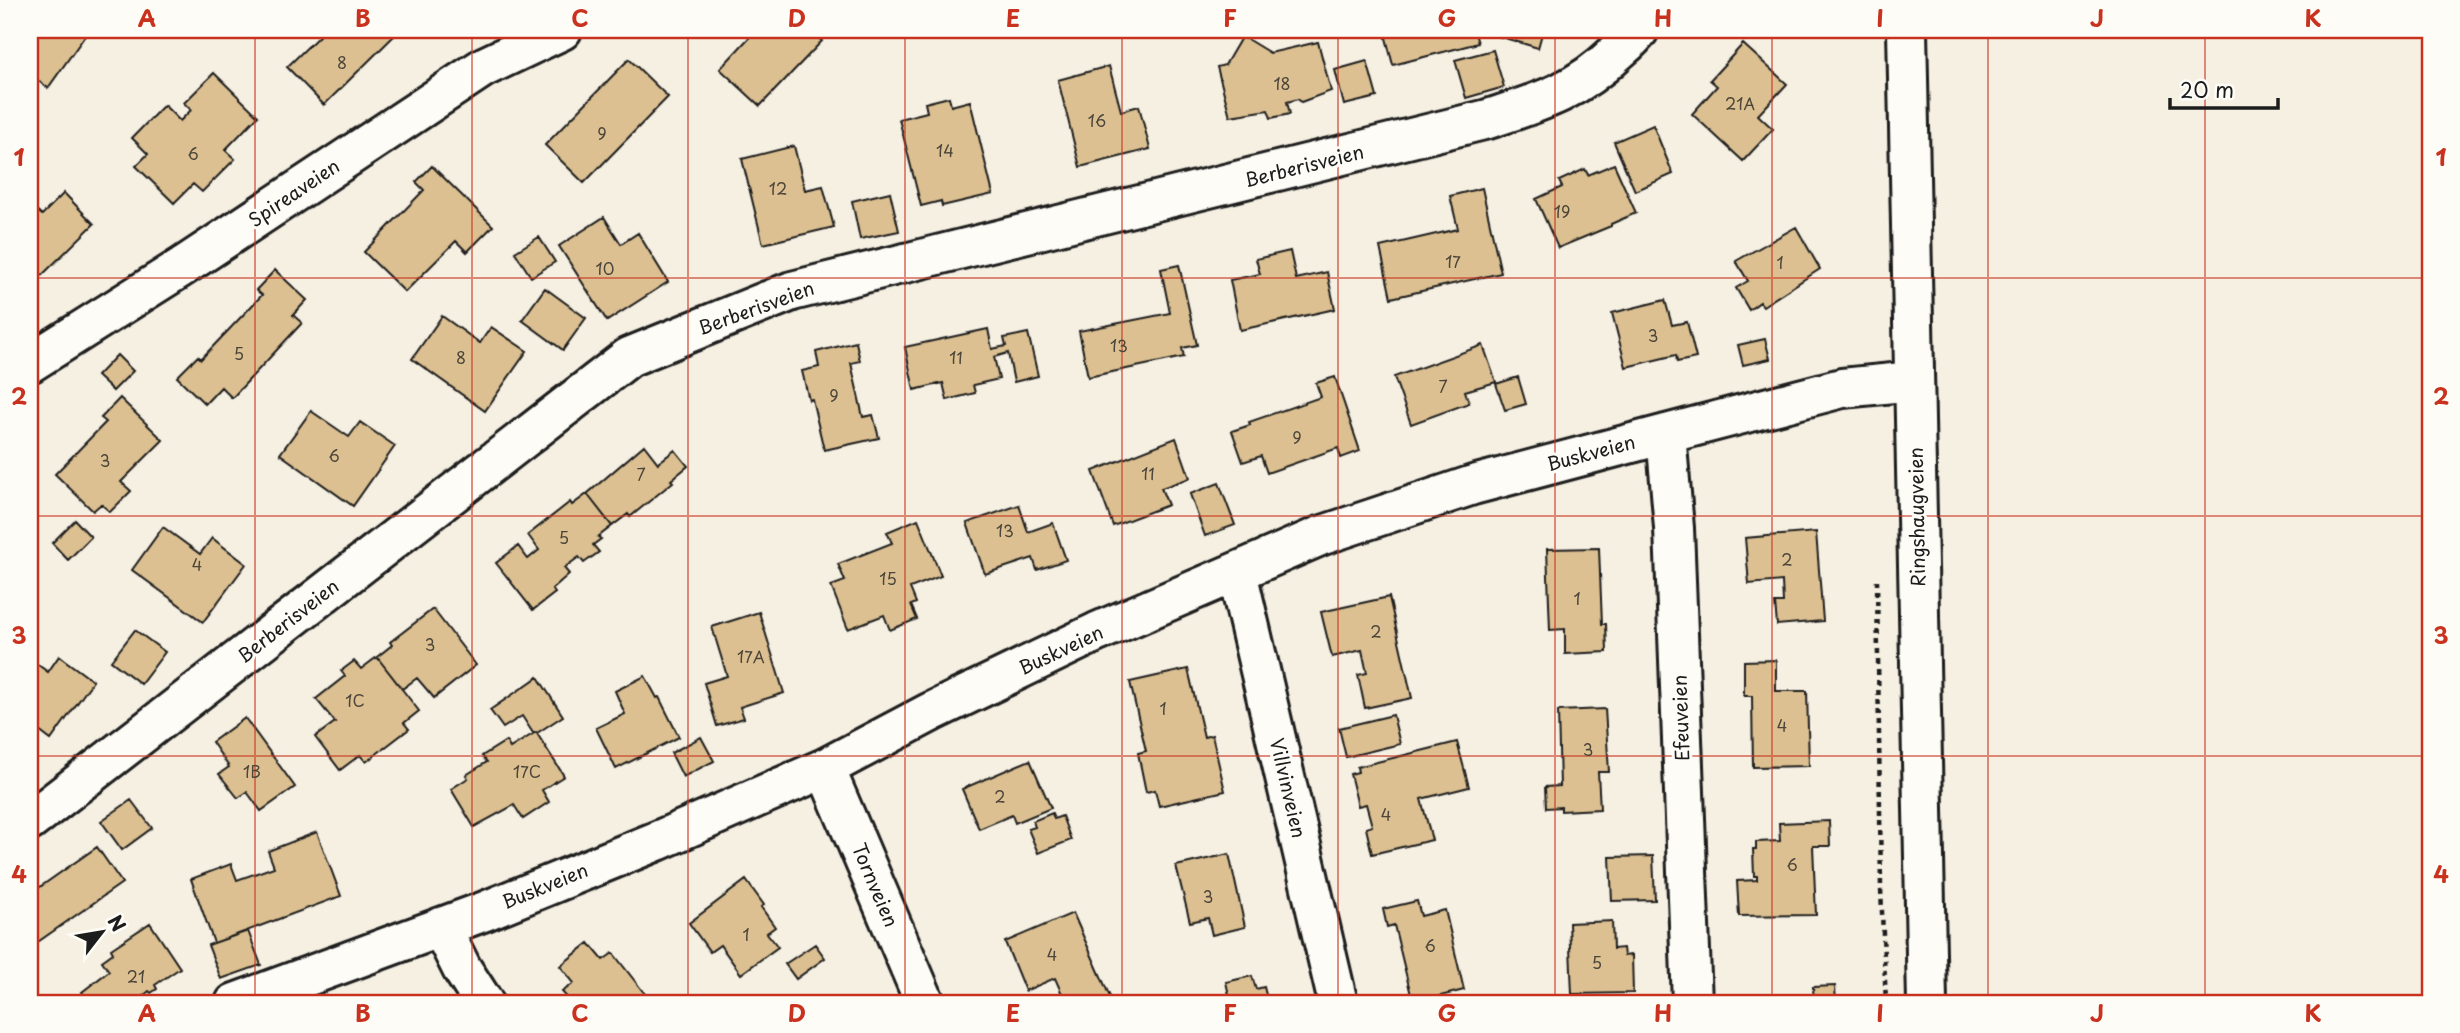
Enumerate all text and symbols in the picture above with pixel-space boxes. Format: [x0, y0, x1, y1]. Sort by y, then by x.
text: A [138, 0, 156, 35]
text: B [355, 0, 371, 35]
text: C [571, 0, 589, 35]
text: D [788, 0, 806, 35]
text: E [1006, 0, 1020, 35]
text: F [1223, 0, 1237, 35]
text: G [1438, 0, 1456, 35]
text: H [1654, 0, 1672, 35]
text: I [1876, 0, 1884, 35]
text: J [2090, 0, 2104, 35]
text: K [2305, 0, 2322, 35]
house number: 8 [337, 50, 347, 74]
scale bar [2170, 66, 2278, 110]
house number: 18 [1273, 71, 1291, 95]
text: 20 m [2180, 73, 2234, 105]
house number: 21A [1725, 91, 1755, 115]
house number: 16 [1088, 108, 1106, 132]
house number: 9 [597, 121, 607, 145]
street label: Berberisveien [1241, 137, 1366, 193]
house number: 14 [936, 138, 954, 162]
text: 1 [14, 139, 25, 174]
text: 1 [2436, 139, 2447, 174]
house number: 6 [187, 141, 199, 165]
street label: Spireaveien [242, 151, 345, 233]
house number: 12 [769, 176, 787, 200]
house number: 19 [1554, 199, 1570, 223]
house number: 17 [1445, 249, 1461, 273]
house number: 1 [1776, 250, 1784, 274]
house number: 10 [596, 256, 614, 280]
street label: Berberisveien [693, 273, 818, 341]
house number: 3 [1648, 323, 1658, 347]
house number: 13 [1110, 333, 1128, 357]
house number: 5 [234, 341, 244, 365]
house number: 8 [456, 345, 466, 369]
house number: 11 [949, 345, 963, 369]
house number: 7 [1438, 374, 1448, 398]
text: 2 [11, 378, 27, 413]
text: 2 [2433, 378, 2449, 413]
house number: 9 [829, 383, 839, 407]
house number: 9 [1292, 425, 1302, 449]
street label: Buskveien [1543, 427, 1638, 477]
house number: 6 [328, 443, 340, 467]
street label: Ringshaugveien [1901, 447, 1931, 587]
house number: 3 [100, 448, 110, 472]
house number: 11 [1141, 461, 1155, 485]
house number: 7 [636, 462, 646, 486]
house number: 13 [996, 518, 1014, 542]
house number: 5 [559, 525, 569, 549]
house number: 2 [1781, 547, 1793, 571]
house number: 4 [192, 552, 202, 576]
house number: 15 [879, 566, 897, 590]
street label: Berberisveien [231, 572, 344, 669]
house number: 1 [1573, 586, 1581, 610]
text: 3 [11, 617, 27, 652]
street label: Buskveien [1014, 617, 1107, 681]
text: 3 [2433, 617, 2449, 652]
house number: 2 [1370, 619, 1382, 643]
house number: 3 [425, 632, 435, 656]
house number: 17A [737, 644, 765, 668]
street label: Efeuveien [1665, 674, 1695, 762]
house number: 1C [345, 688, 365, 712]
house number: 1 [1159, 696, 1167, 720]
house number: 4 [1777, 713, 1787, 737]
street label: Villvinveien [1264, 735, 1314, 841]
house number: 3 [1583, 737, 1593, 761]
house number: 1B [243, 759, 261, 783]
house number: 17C [513, 759, 541, 783]
house number: 2 [994, 784, 1006, 808]
house number: 4 [1381, 802, 1391, 826]
street label: Tornveien [846, 838, 906, 931]
house number: 6 [1786, 852, 1798, 876]
street label: Buskveien [497, 855, 592, 915]
text: 4 [11, 856, 27, 891]
text: 4 [2433, 856, 2449, 891]
house number: 3 [1203, 884, 1213, 908]
north arrow [66, 897, 136, 967]
text: N [102, 909, 133, 936]
house number: 1 [742, 922, 750, 946]
house number: 6 [1424, 933, 1436, 957]
house number: 4 [1047, 942, 1057, 966]
house number: 5 [1592, 950, 1602, 974]
house number: 21 [127, 964, 145, 988]
text: A [138, 995, 156, 1030]
text: B [355, 995, 371, 1030]
text: C [571, 995, 589, 1030]
text: D [788, 995, 806, 1030]
text: E [1006, 995, 1020, 1030]
text: F [1223, 995, 1237, 1030]
text: G [1438, 995, 1456, 1030]
text: H [1654, 995, 1672, 1030]
text: I [1876, 995, 1884, 1030]
text: J [2090, 995, 2104, 1030]
text: K [2305, 995, 2322, 1030]

